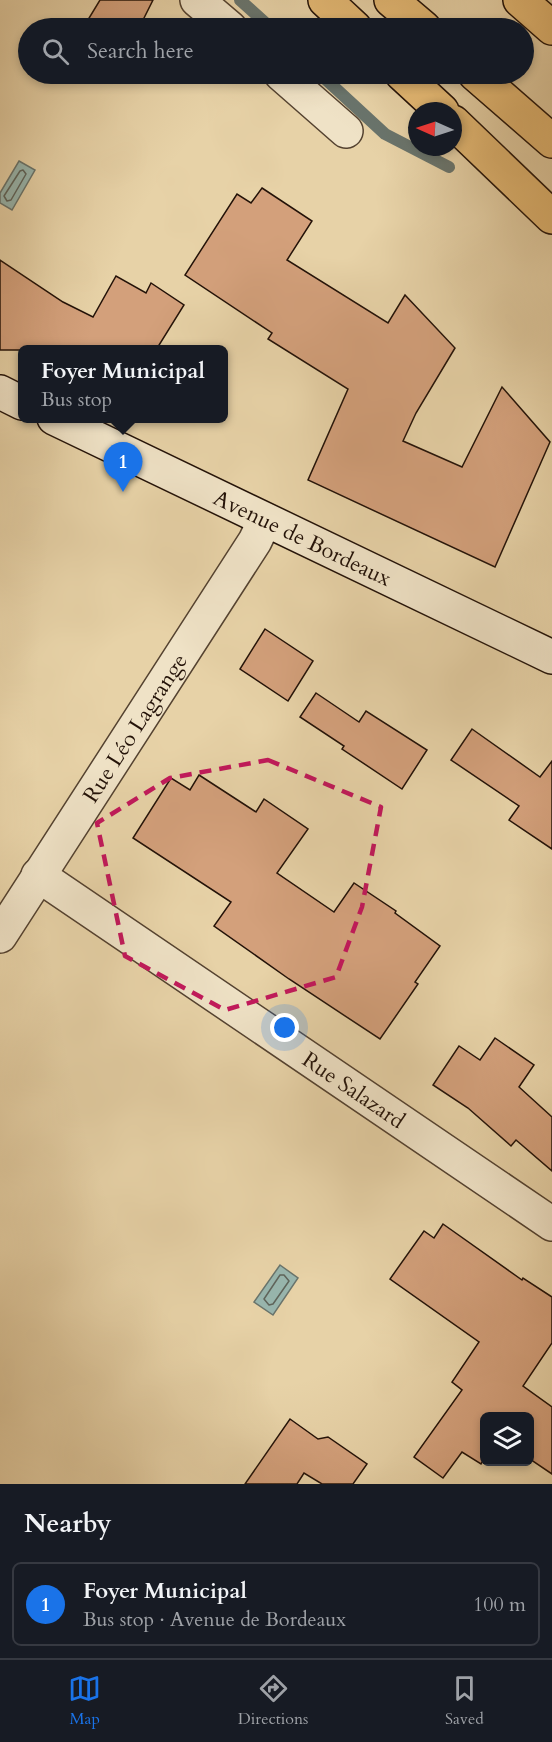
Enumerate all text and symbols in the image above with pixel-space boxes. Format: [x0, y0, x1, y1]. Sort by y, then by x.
search box [18, 18, 534, 84]
icon: search [39, 35, 72, 68]
text: Search here [87, 36, 194, 66]
north arrow [408, 102, 462, 156]
popup [18, 345, 228, 423]
text: Foyer Municipal [41, 356, 205, 386]
text: Bus stop [41, 386, 112, 413]
pin: 1 [104, 442, 142, 492]
street label: Avenue de Bordeaux [208, 483, 396, 594]
street label: Rue Léo Lagrange [76, 648, 195, 809]
your location [270, 1013, 299, 1042]
street label: Rue Salazard [296, 1045, 411, 1136]
map controls [480, 1412, 534, 1466]
button: layers [480, 1412, 534, 1466]
text: Nearby [24, 1506, 112, 1541]
text: Foyer Municipal [83, 1576, 247, 1606]
text: 1 [40, 1591, 51, 1618]
text: 100 m [473, 1591, 526, 1618]
text: Bus stop · Avenue de Bordeaux [83, 1606, 346, 1633]
tab: Map [68, 1672, 101, 1730]
tab: Directions [238, 1672, 308, 1730]
tab: Saved [445, 1672, 484, 1730]

